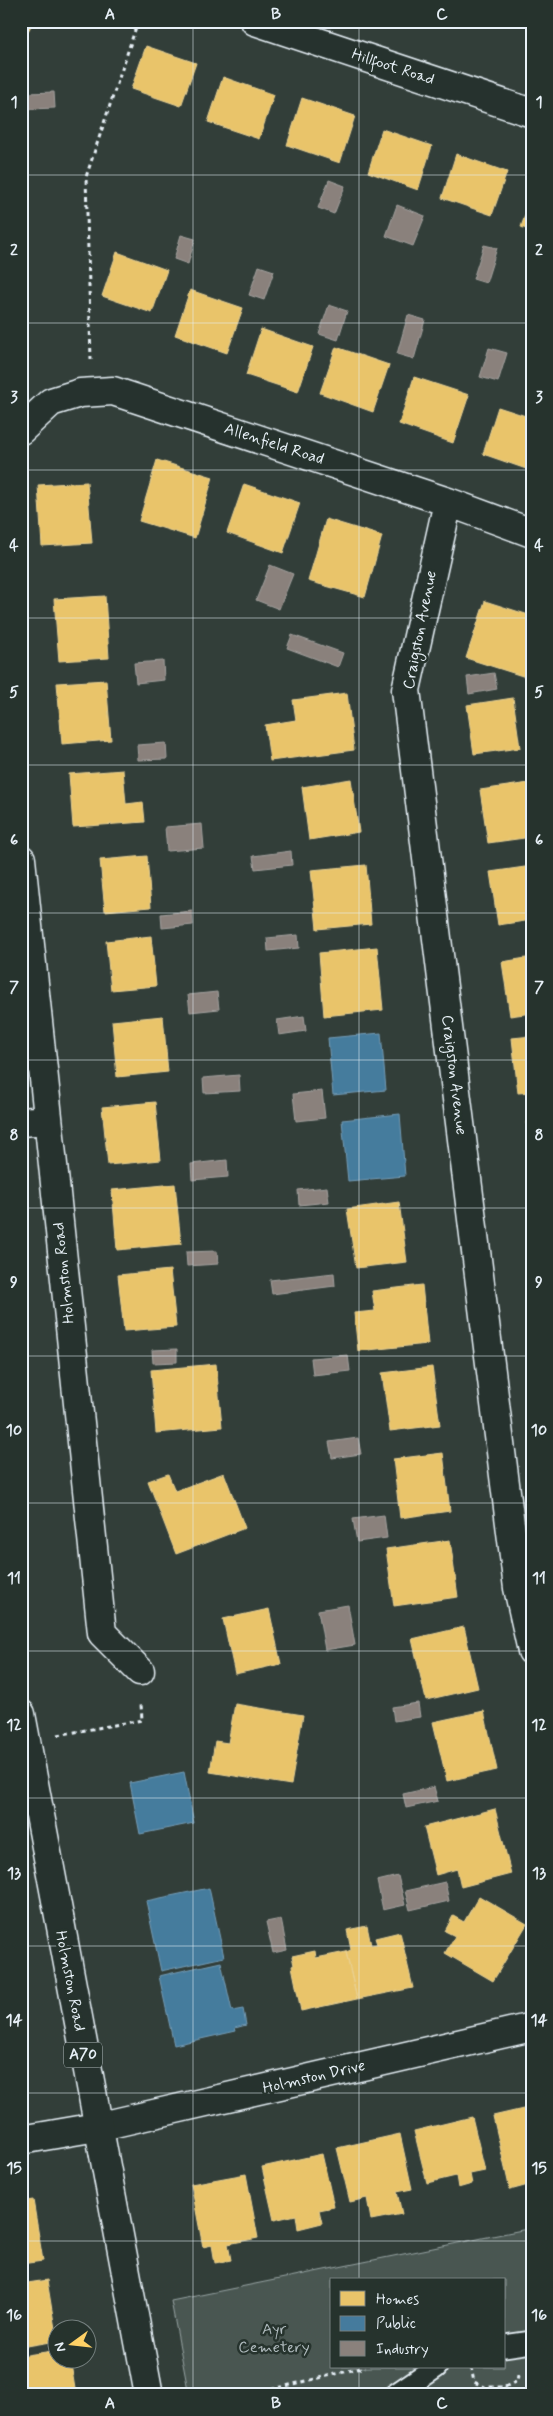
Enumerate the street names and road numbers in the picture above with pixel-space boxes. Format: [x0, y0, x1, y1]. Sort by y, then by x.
street label: Hillfoot Road [348, 44, 437, 92]
street label: Allenfield Road [221, 418, 327, 470]
street label: Craigston Avenue [398, 569, 443, 691]
street label: Craigston Avenue [435, 1014, 472, 1136]
street label: Holmston Road [48, 1221, 80, 1325]
street label: Holmston Road [50, 1929, 90, 2033]
road number: A70 [64, 2042, 102, 2068]
street label: Holmston Drive [261, 2055, 367, 2099]

